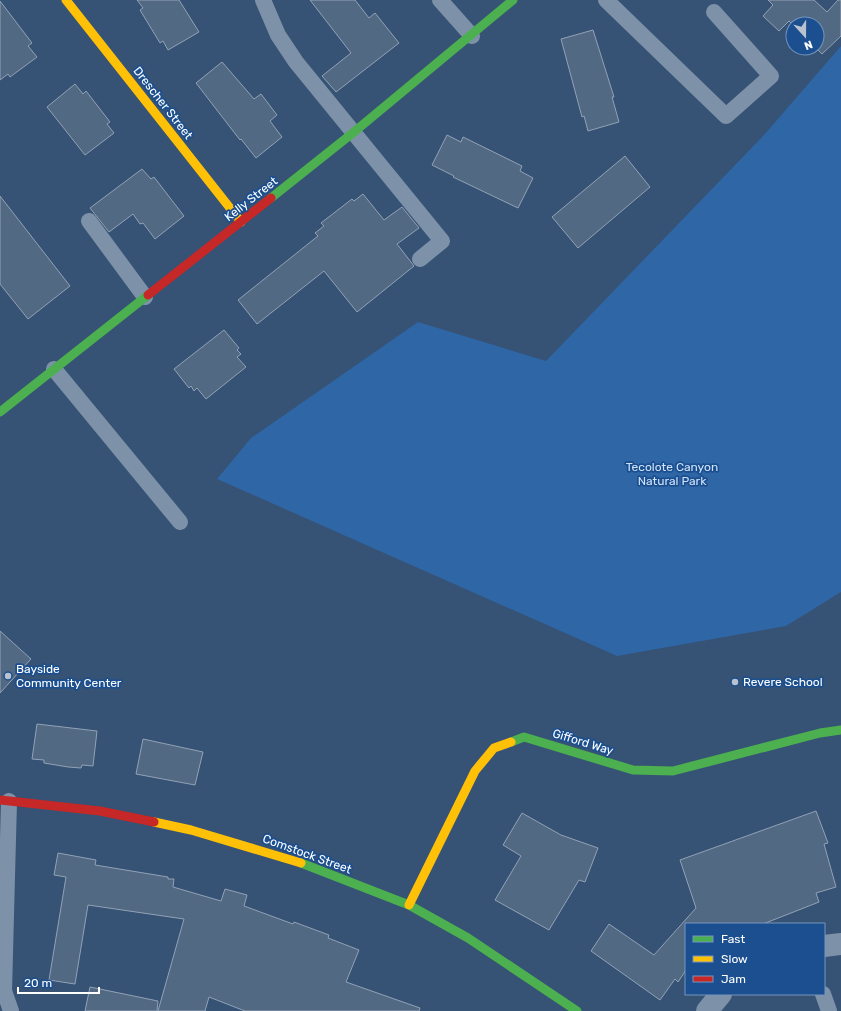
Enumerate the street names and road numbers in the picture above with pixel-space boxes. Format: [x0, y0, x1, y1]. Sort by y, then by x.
street label: Drescher Street [130, 64, 196, 142]
street label: Kelly Street [222, 174, 281, 224]
street label: Gifford Way [551, 726, 615, 758]
street label: Comstock Street [261, 831, 354, 877]

